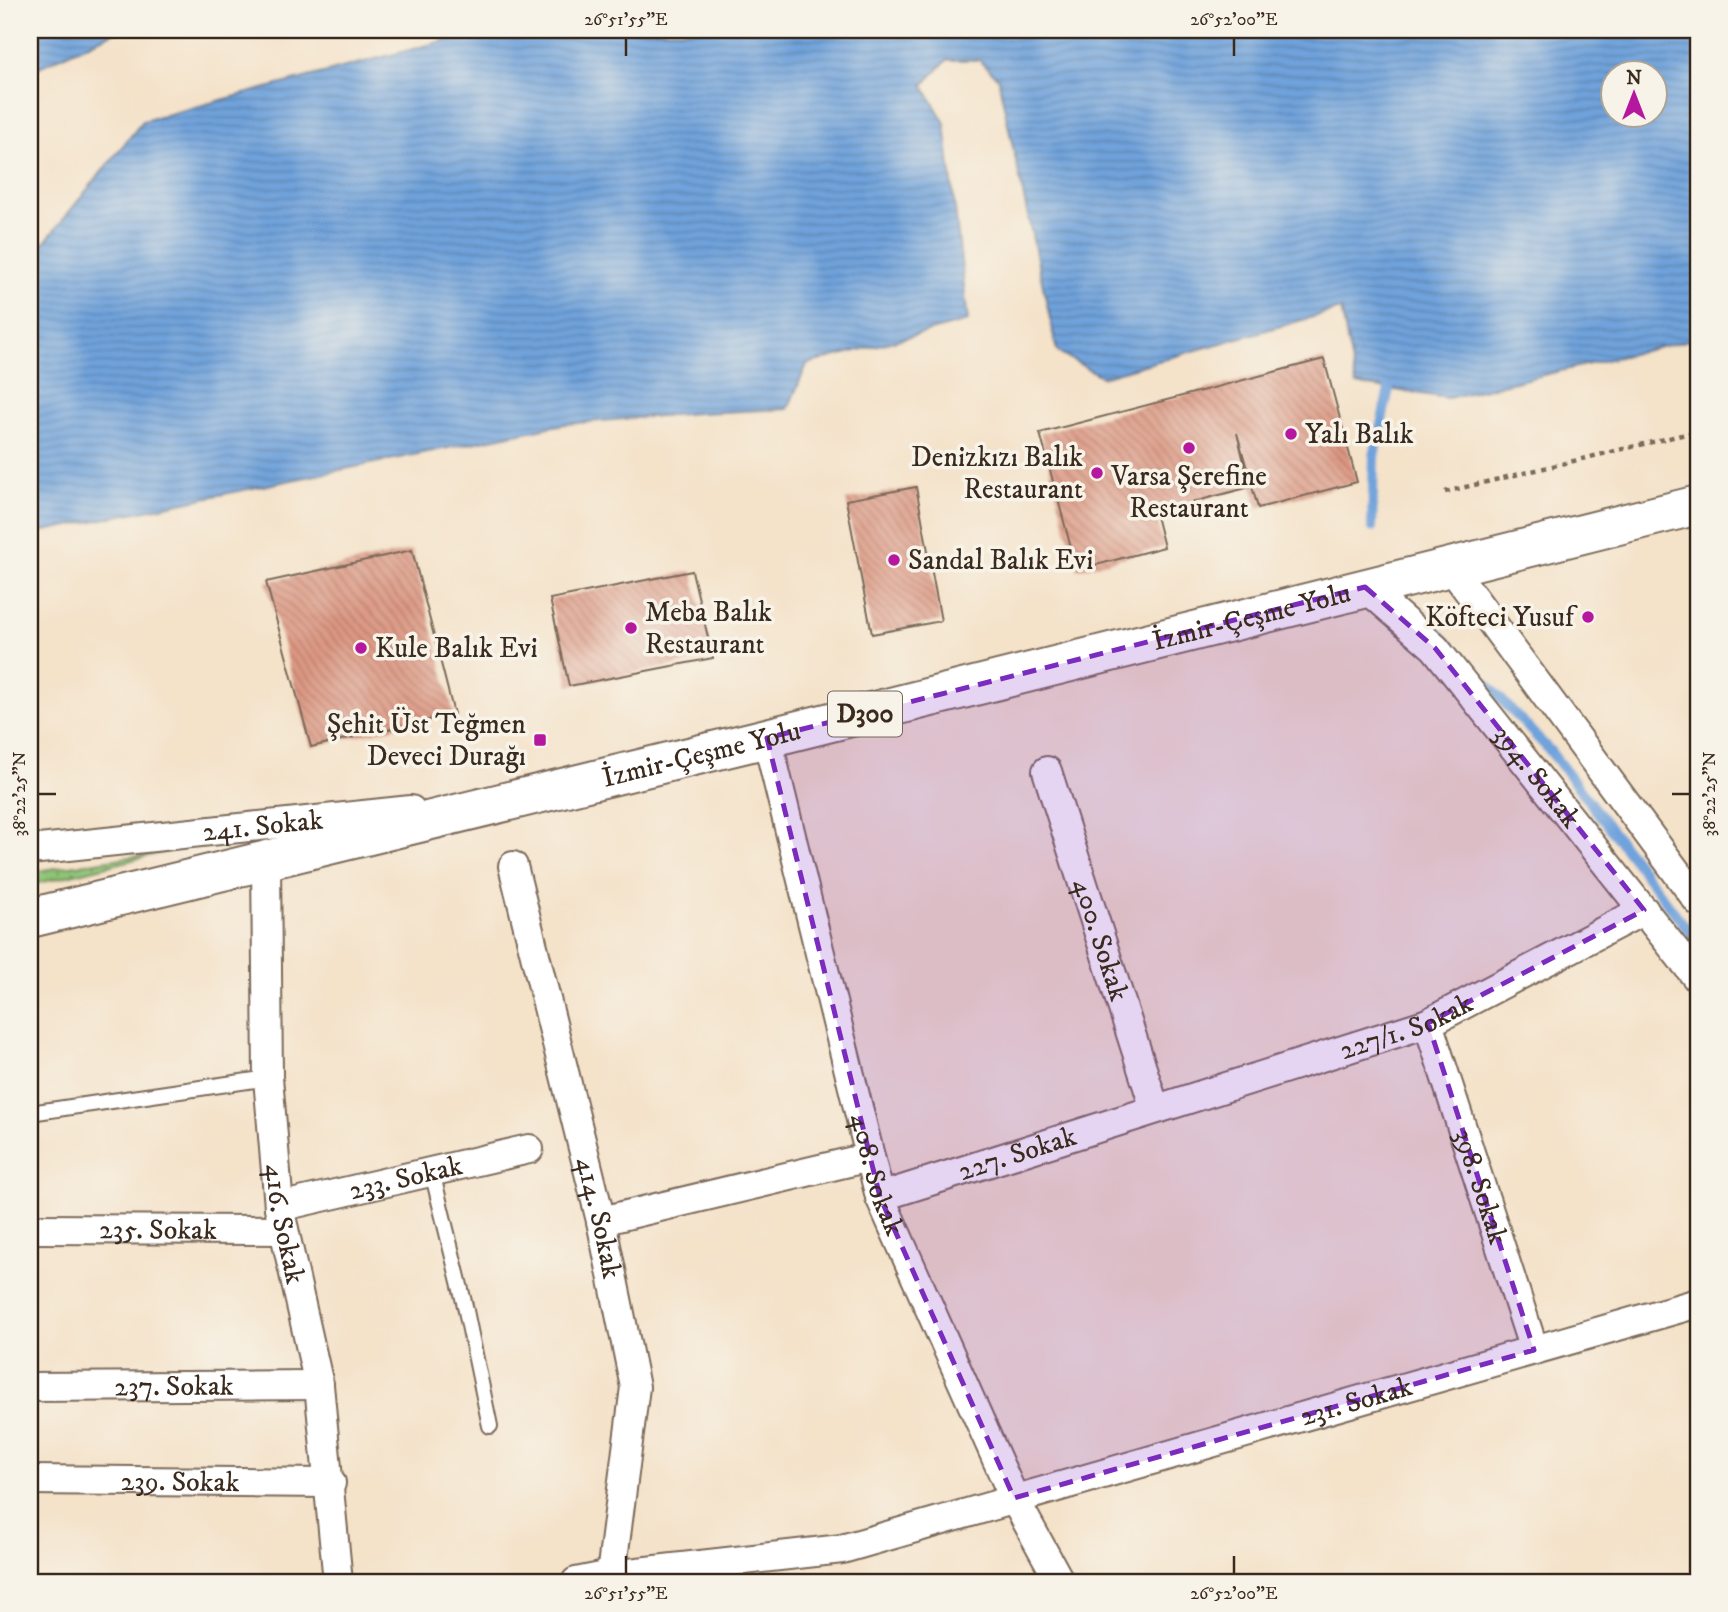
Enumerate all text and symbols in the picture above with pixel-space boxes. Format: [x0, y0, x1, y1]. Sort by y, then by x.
text: 26°51'55"E [584, 9, 668, 31]
text: 26°52'00"E [1190, 9, 1278, 31]
north arrow [1598, 60, 1668, 130]
text: N [1626, 67, 1642, 90]
place label: Yalı Balık [1305, 417, 1414, 452]
marker: Yalı Balık [1283, 426, 1299, 442]
place label: Denizkızı Balık Restaurant [911, 440, 1083, 507]
marker: Varsa Şerefine Restaurant [1181, 440, 1197, 456]
place label: Varsa Şerefine Restaurant [1110, 459, 1267, 526]
marker: Denizkızı Balık Restaurant [1089, 465, 1105, 481]
place label: Sandal Balık Evi [908, 543, 1093, 578]
marker: Sandal Balık Evi [886, 552, 902, 568]
street label: İzmir-Çeşme Yolu [1149, 575, 1354, 658]
place label: Meba Balık Restaurant [645, 595, 772, 662]
place label: Köfteci Yusuf [1425, 600, 1578, 635]
marker: Köfteci Yusuf [1580, 609, 1596, 625]
marker: Meba Balık Restaurant [623, 620, 639, 636]
place label: Kule Balık Evi [375, 631, 538, 666]
marker: Kule Balık Evi [353, 640, 369, 656]
road number: D300 [828, 692, 902, 736]
place label: Şehit Üst Teğmen Deveci Durağı [327, 707, 526, 774]
street label: İzmir-Çeşme Yolu [598, 713, 804, 795]
street label: 394. Sokak [1486, 718, 1589, 835]
marker: Şehit Üst Teğmen Deveci Durağı [532, 732, 548, 748]
text: 38°22'25"N [9, 751, 31, 837]
text: 38°22'25"N [1699, 751, 1721, 837]
street label: 241. Sokak [201, 802, 325, 849]
street label: 400. Sokak [1065, 874, 1137, 1005]
street label: 227/1. Sokak [1335, 985, 1479, 1067]
street label: 408. Sokak [843, 1110, 912, 1241]
street label: 227. Sokak [954, 1118, 1081, 1189]
street label: 398. Sokak [1446, 1125, 1516, 1249]
street label: 233. Sokak [346, 1148, 466, 1208]
street label: 414. Sokak [568, 1153, 630, 1282]
street label: 416. Sokak [258, 1162, 313, 1287]
street label: 235. Sokak [99, 1212, 217, 1247]
street label: 237. Sokak [114, 1368, 234, 1404]
street label: 231. Sokak [1296, 1369, 1416, 1434]
street label: 239. Sokak [120, 1463, 240, 1500]
text: 26°51'55"E [584, 1583, 668, 1605]
text: 26°52'00"E [1190, 1583, 1278, 1605]

